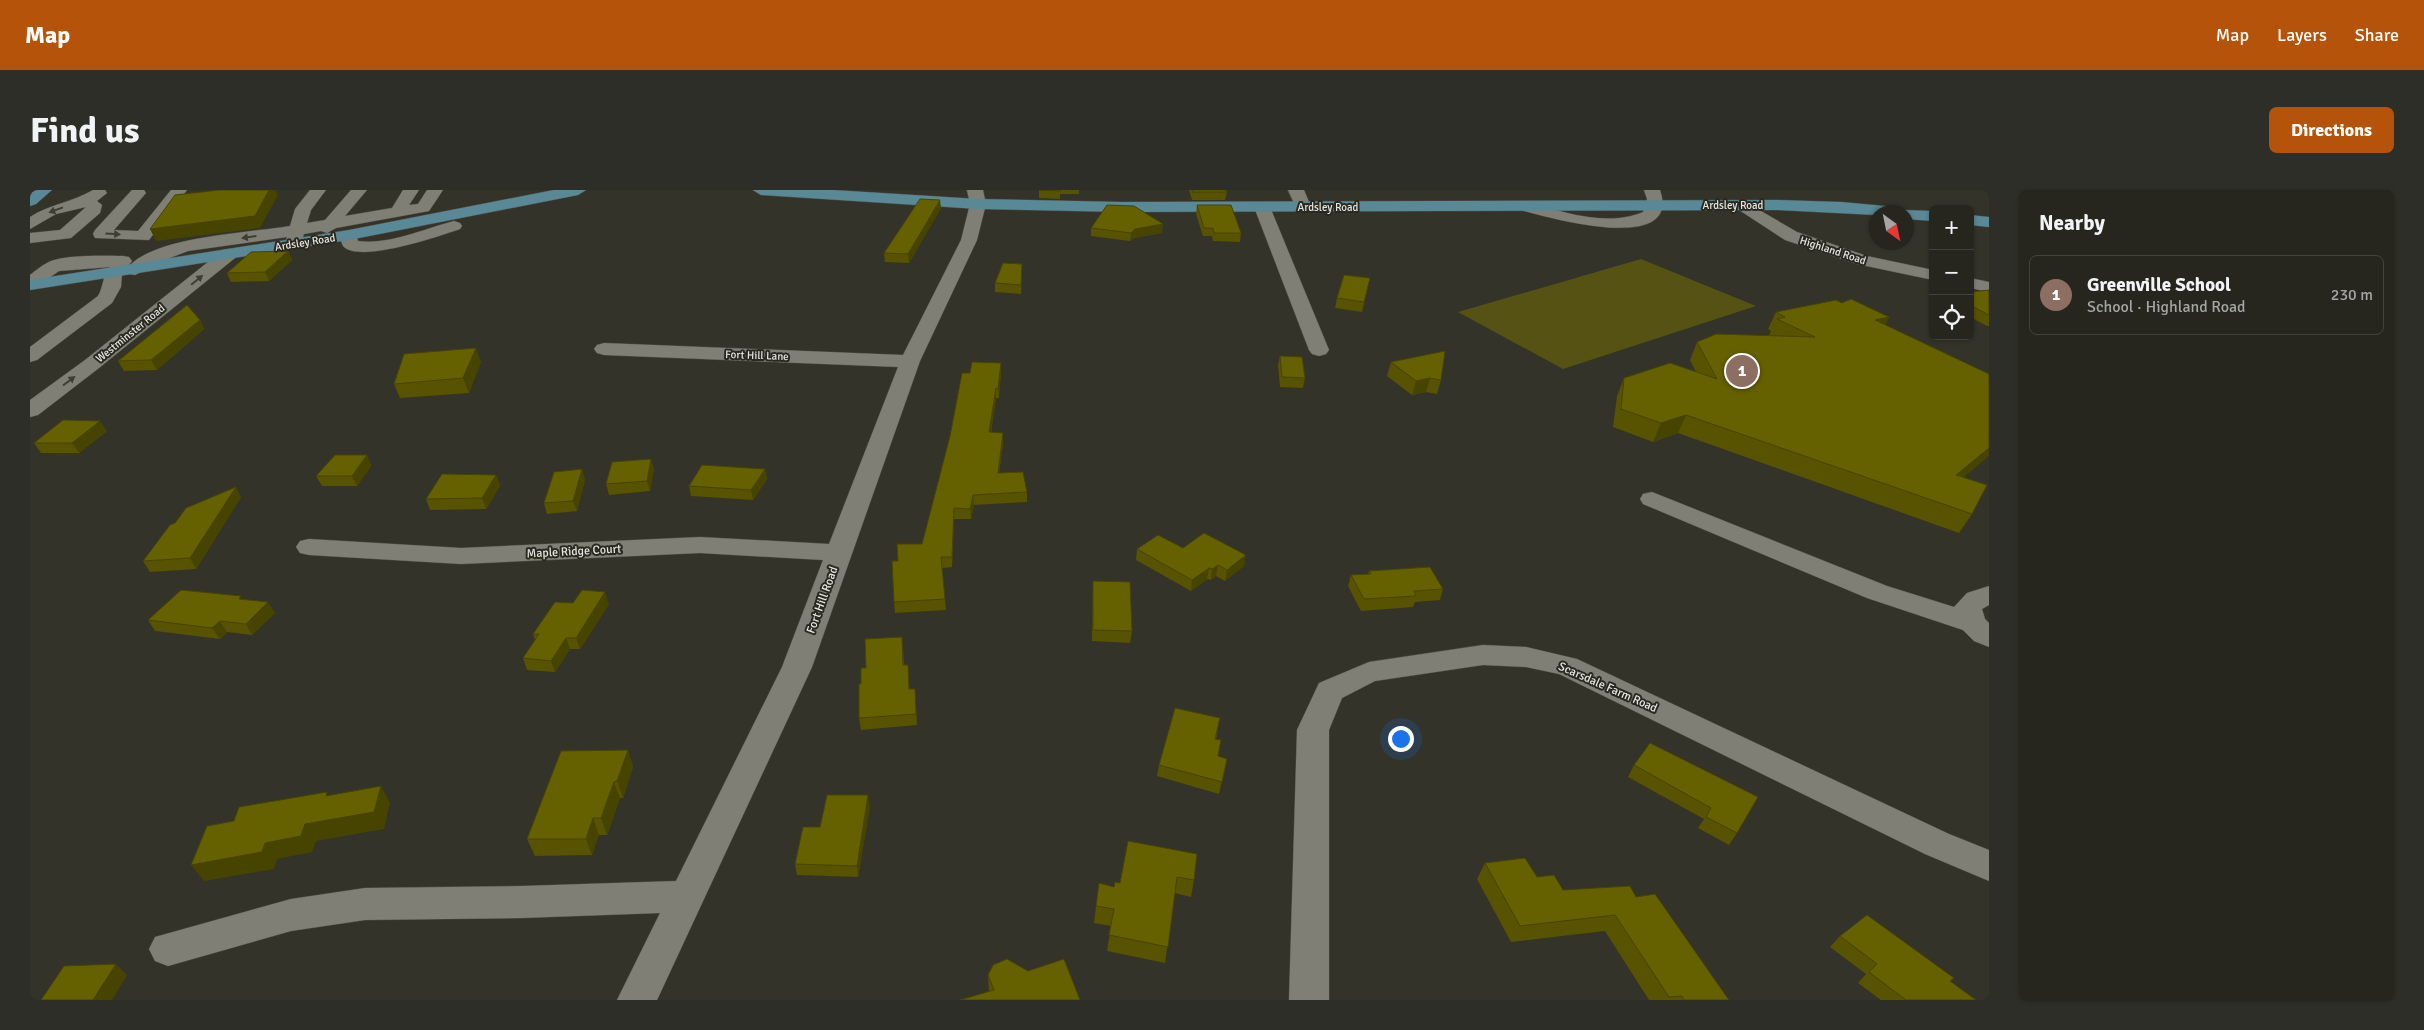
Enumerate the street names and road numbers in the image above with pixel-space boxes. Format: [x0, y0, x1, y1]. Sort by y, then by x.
street label: Ardsley Road [1703, 199, 1764, 212]
street label: Ardsley Road [1298, 201, 1359, 214]
street label: Ardsley Road [274, 231, 336, 254]
street label: Highland Road [1798, 234, 1868, 267]
street label: Westminster Road [93, 302, 168, 365]
street label: Fort Hill Lane [725, 348, 789, 363]
street label: Maple Ridge Court [526, 542, 622, 561]
street label: Fort Hill Road [803, 565, 842, 636]
street label: Scarsdale Farm Road [1556, 659, 1660, 716]

